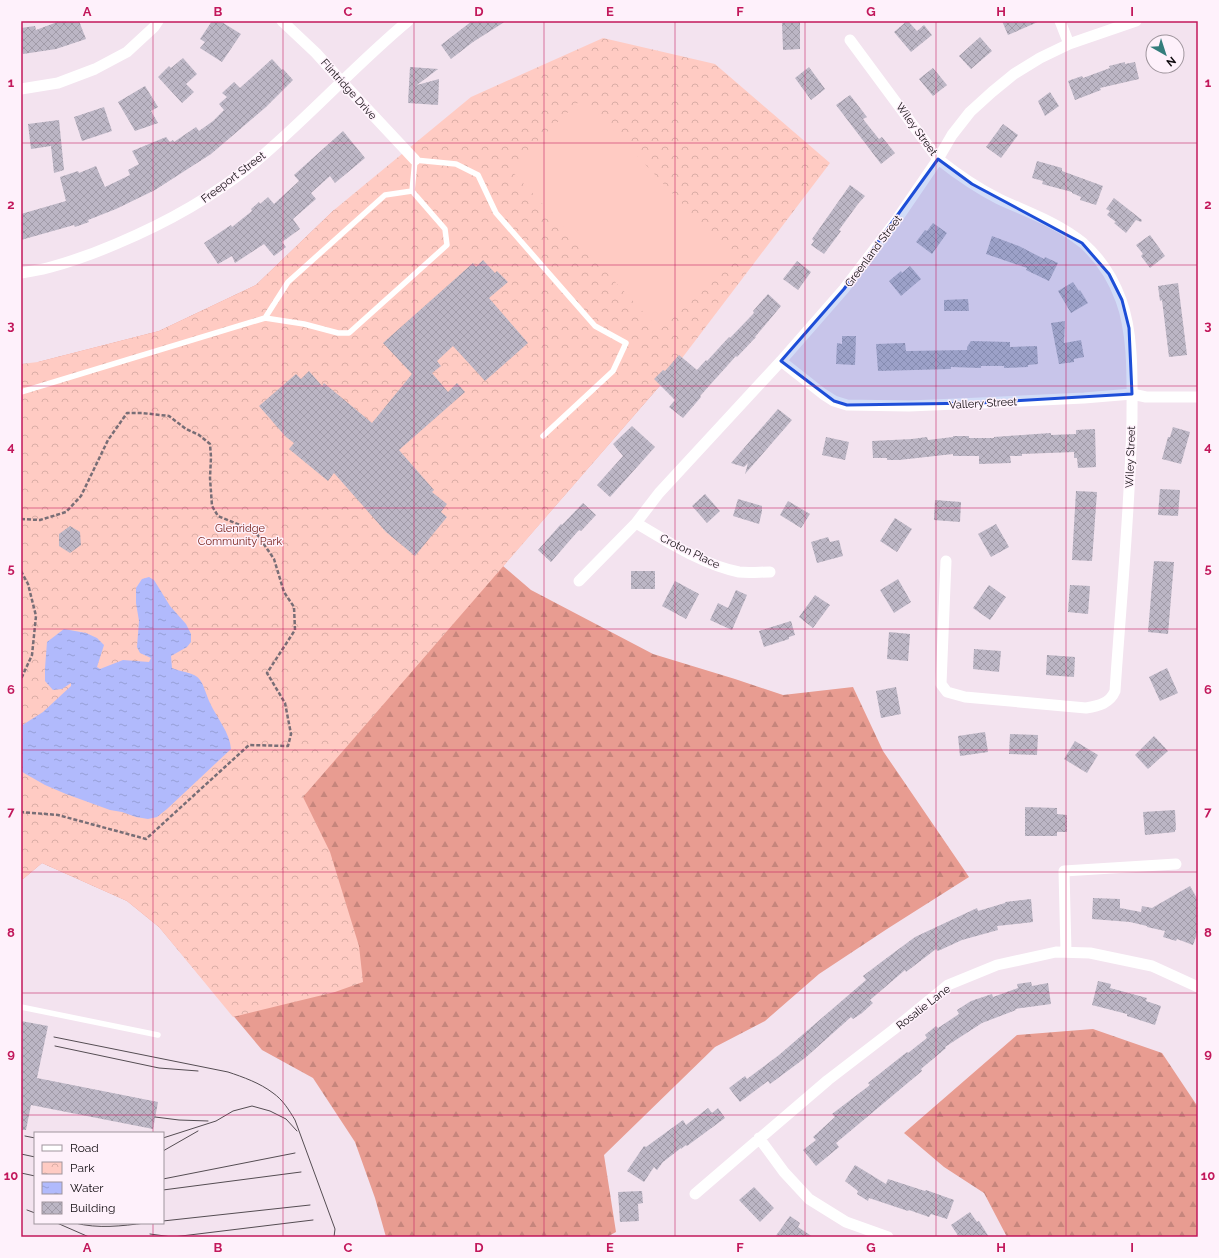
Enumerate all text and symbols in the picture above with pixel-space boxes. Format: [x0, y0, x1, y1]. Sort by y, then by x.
text: A [83, 4, 92, 19]
text: B [214, 4, 223, 19]
text: C [344, 4, 353, 19]
text: D [474, 4, 484, 19]
text: E [606, 4, 614, 19]
text: F [736, 4, 744, 19]
text: G [866, 4, 876, 19]
text: H [996, 4, 1006, 19]
text: I [1130, 4, 1134, 19]
north arrow [1145, 34, 1185, 74]
text: N [1164, 54, 1178, 69]
street label: Flintridge Drive [318, 56, 380, 123]
text: 1 [8, 75, 15, 90]
text: 1 [1205, 75, 1212, 90]
street label: Wiley Street [893, 100, 940, 159]
street label: Freeport Street [199, 149, 268, 206]
text: 2 [7, 197, 15, 212]
text: 2 [1204, 197, 1212, 212]
street label: Greenland Street [842, 213, 905, 290]
text: 3 [7, 318, 15, 333]
text: 3 [1204, 318, 1212, 333]
street label: Vallery Street [949, 395, 1018, 412]
street label: Wiley Street [1123, 425, 1138, 488]
text: 4 [7, 439, 15, 454]
text: 4 [1204, 439, 1212, 454]
park label: Glenridge Community Park [198, 522, 282, 548]
street label: Croton Place [658, 531, 722, 572]
text: 5 [7, 561, 15, 576]
text: 5 [1204, 561, 1212, 576]
text: 6 [7, 682, 15, 697]
text: 6 [1204, 682, 1212, 697]
text: 7 [7, 804, 15, 819]
text: 7 [1204, 804, 1212, 819]
text: 8 [7, 925, 15, 940]
text: 8 [1204, 925, 1212, 940]
street label: Rosalie Lane [894, 982, 953, 1032]
text: 9 [7, 1046, 15, 1061]
text: 9 [1204, 1046, 1212, 1061]
legend [34, 1132, 164, 1224]
text: Road [70, 1141, 99, 1155]
text: Park [70, 1161, 95, 1175]
text: 10 [4, 1168, 18, 1183]
text: 10 [1201, 1168, 1215, 1183]
text: Water [70, 1181, 104, 1195]
text: Building [70, 1201, 116, 1215]
text: A [83, 1240, 92, 1255]
text: B [214, 1240, 223, 1255]
text: C [344, 1240, 353, 1255]
text: D [474, 1240, 484, 1255]
text: E [606, 1240, 614, 1255]
text: F [736, 1240, 744, 1255]
text: G [866, 1240, 876, 1255]
text: H [996, 1240, 1006, 1255]
text: I [1130, 1240, 1134, 1255]

